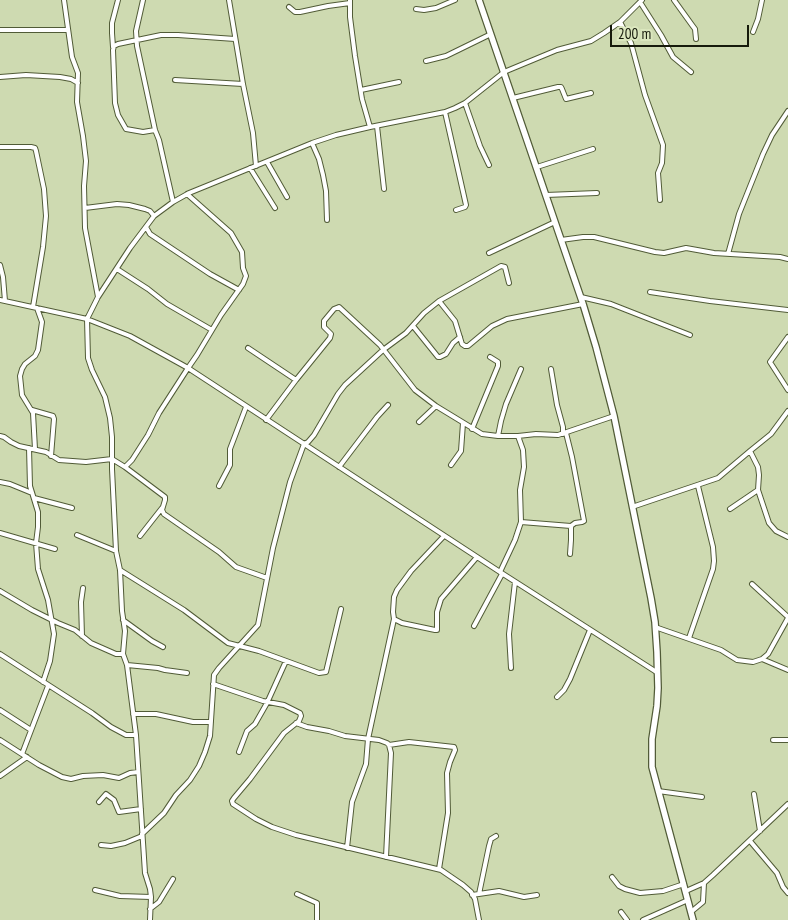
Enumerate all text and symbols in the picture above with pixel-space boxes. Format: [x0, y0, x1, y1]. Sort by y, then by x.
scale bar [613, 15, 752, 47]
text: 200 m [618, 24, 651, 43]

